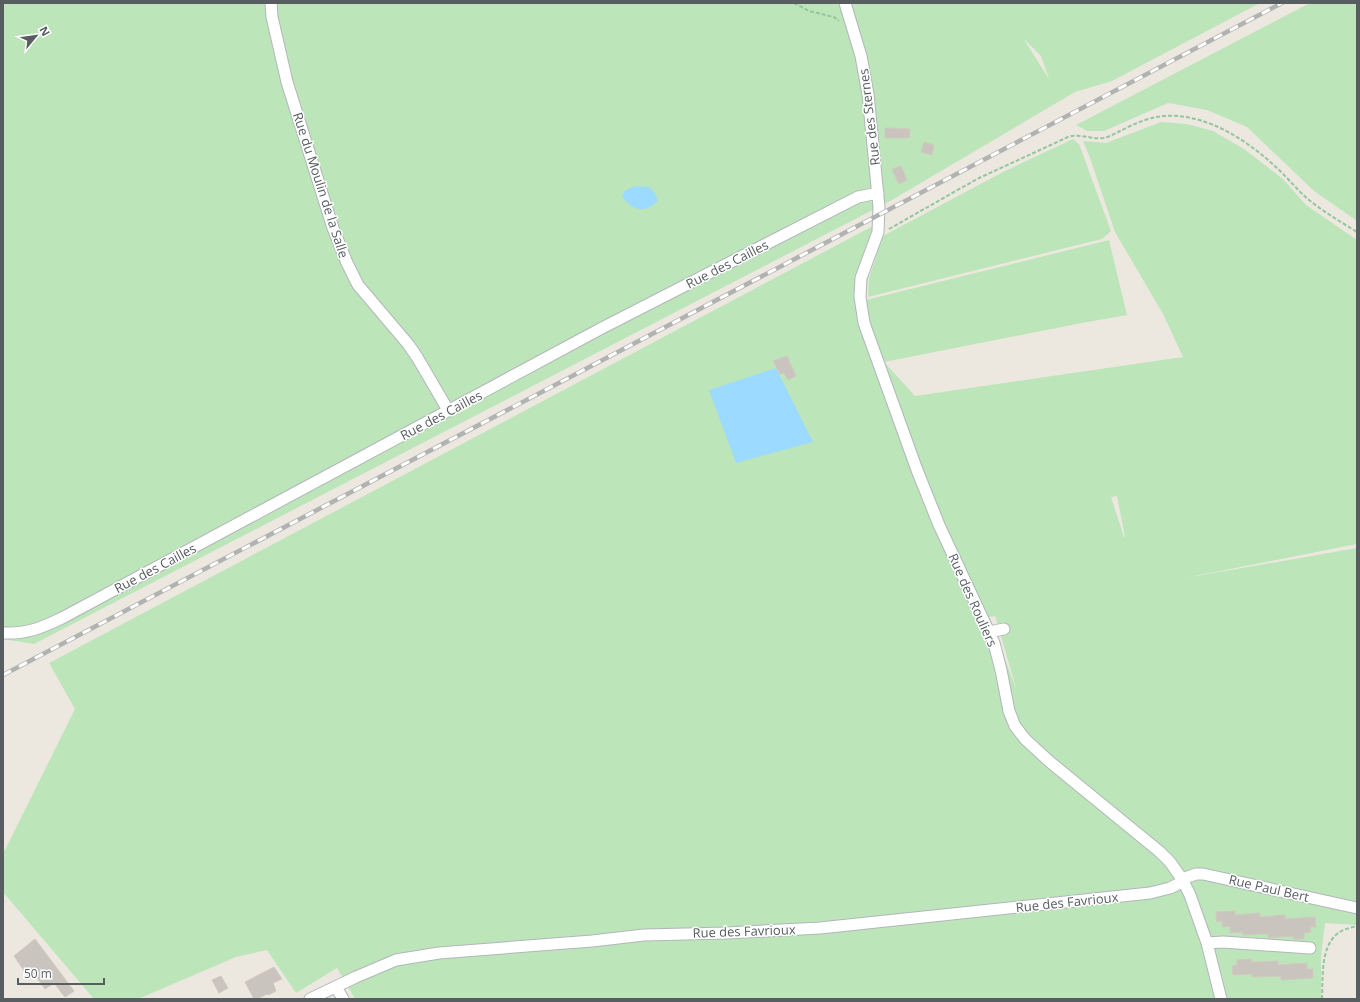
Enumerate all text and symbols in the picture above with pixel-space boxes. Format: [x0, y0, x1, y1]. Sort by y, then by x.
north arrow [16, 16, 56, 56]
text: N [36, 23, 54, 38]
street label: Rue des Sternes [854, 68, 884, 166]
street label: Rue du Moulin de la Salle [289, 110, 353, 260]
street label: Rue des Cailles [683, 235, 771, 293]
street label: Rue des Cailles [397, 386, 485, 444]
street label: Rue des Cailles [111, 539, 199, 597]
street label: Rue des Rouliers [944, 550, 1002, 650]
street label: Rue Paul Bert [1227, 870, 1311, 906]
street label: Rue des Favrioux [1015, 888, 1119, 916]
street label: Rue des Favrioux [692, 920, 796, 942]
scale bar [18, 960, 104, 986]
text: 50 m [24, 965, 52, 982]

